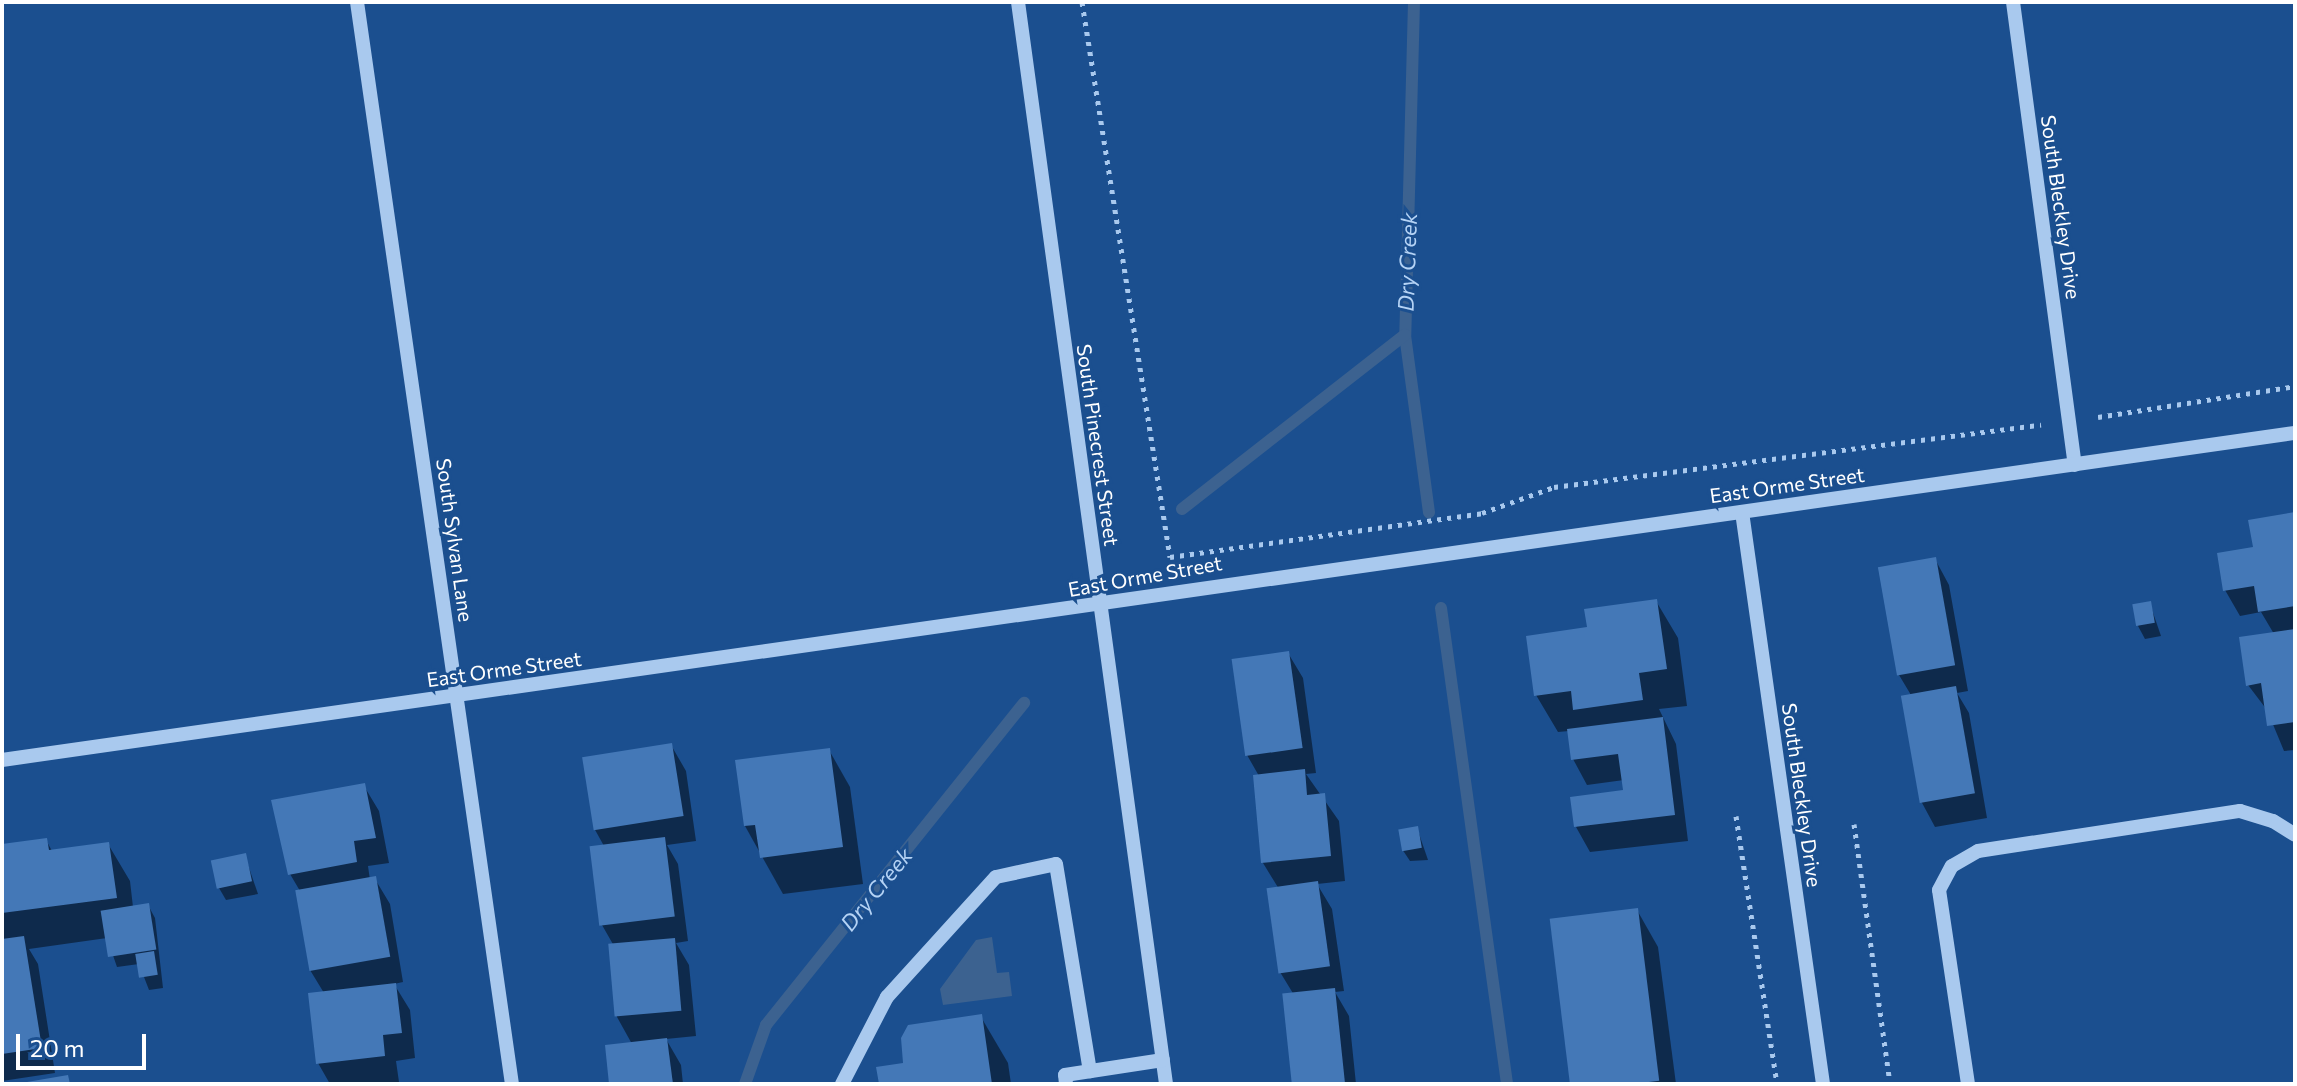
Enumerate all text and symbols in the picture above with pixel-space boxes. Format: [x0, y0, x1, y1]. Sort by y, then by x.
street label: South Bleckley Drive [2036, 113, 2086, 301]
water label: Dry Creek [1392, 212, 1422, 312]
street label: South Pinecrest Street [1072, 342, 1124, 548]
street label: South Sylvan Lane [432, 457, 478, 623]
street label: East Orme Street [1708, 462, 1866, 508]
street label: East Orme Street [1066, 551, 1224, 601]
street label: East Orme Street [425, 646, 583, 692]
street label: South Bleckley Drive [1777, 701, 1827, 889]
water label: Dry Creek [835, 842, 917, 936]
scale bar [20, 1018, 150, 1068]
text: 20 m [30, 1033, 84, 1062]

